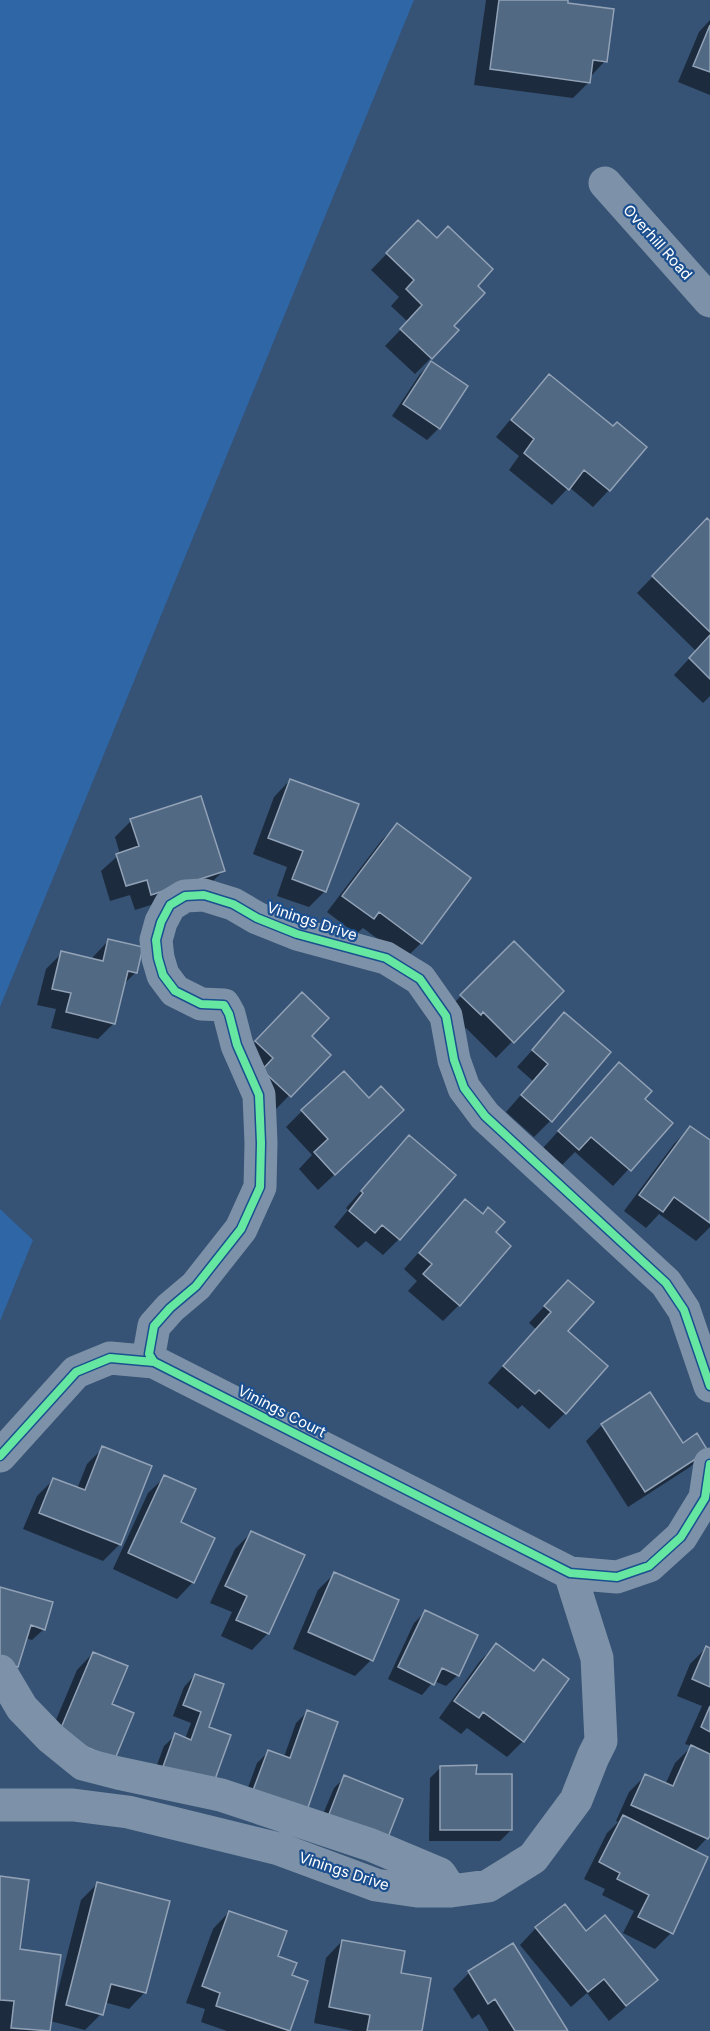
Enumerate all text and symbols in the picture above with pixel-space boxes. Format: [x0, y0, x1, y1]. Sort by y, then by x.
street label: Overhill Road [619, 201, 697, 283]
street label: Vinings Drive [264, 897, 360, 945]
street label: Vinings Court [235, 1381, 329, 1441]
street label: Vinings Drive [296, 1847, 392, 1895]

